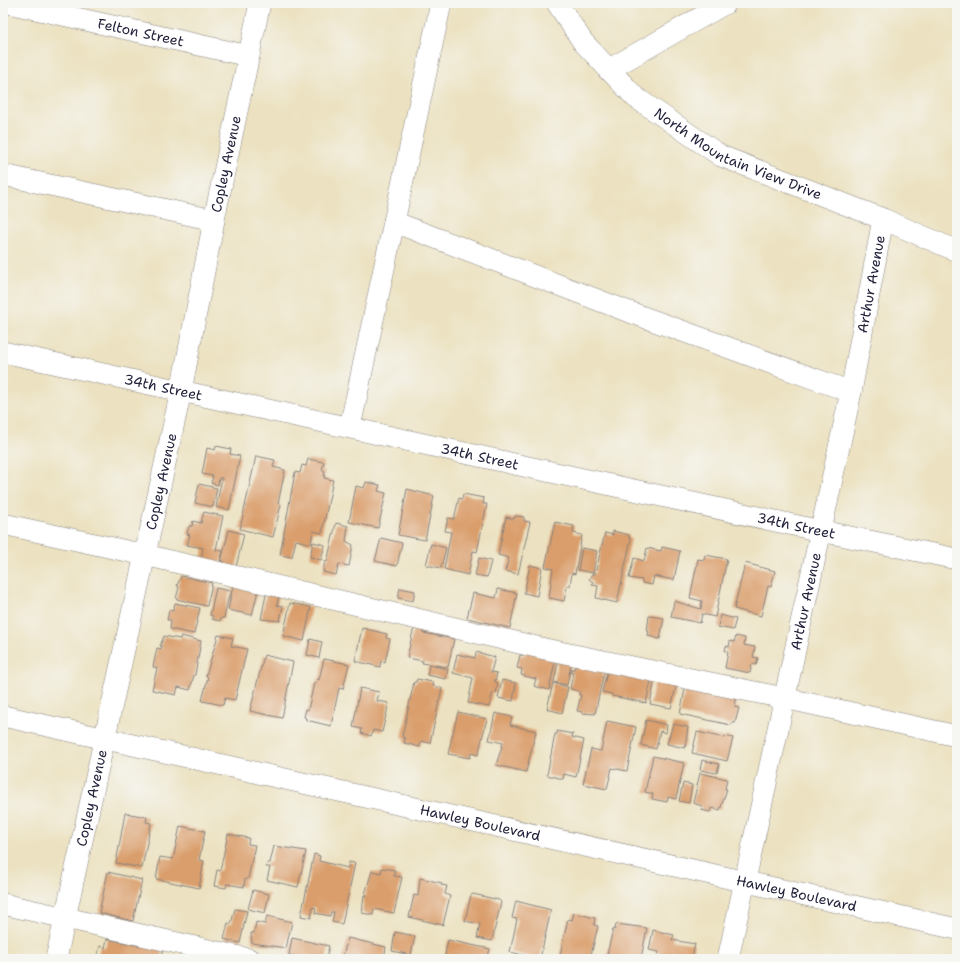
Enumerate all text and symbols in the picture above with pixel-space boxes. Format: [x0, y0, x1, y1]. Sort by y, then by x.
street label: Felton Street [96, 14, 186, 50]
street label: North Mountain View Drive [651, 104, 824, 203]
street label: Copley Avenue [207, 114, 245, 214]
street label: Arthur Avenue [853, 233, 889, 335]
street label: 34th Street [122, 370, 204, 404]
street label: Copley Avenue [142, 431, 181, 532]
street label: 34th Street [439, 439, 521, 474]
street label: 34th Street [755, 508, 837, 543]
street label: Arthur Avenue [786, 551, 825, 652]
street label: Copley Avenue [72, 748, 111, 848]
street label: Hawley Boulevard [418, 800, 542, 845]
street label: Hawley Boulevard [735, 871, 858, 915]

